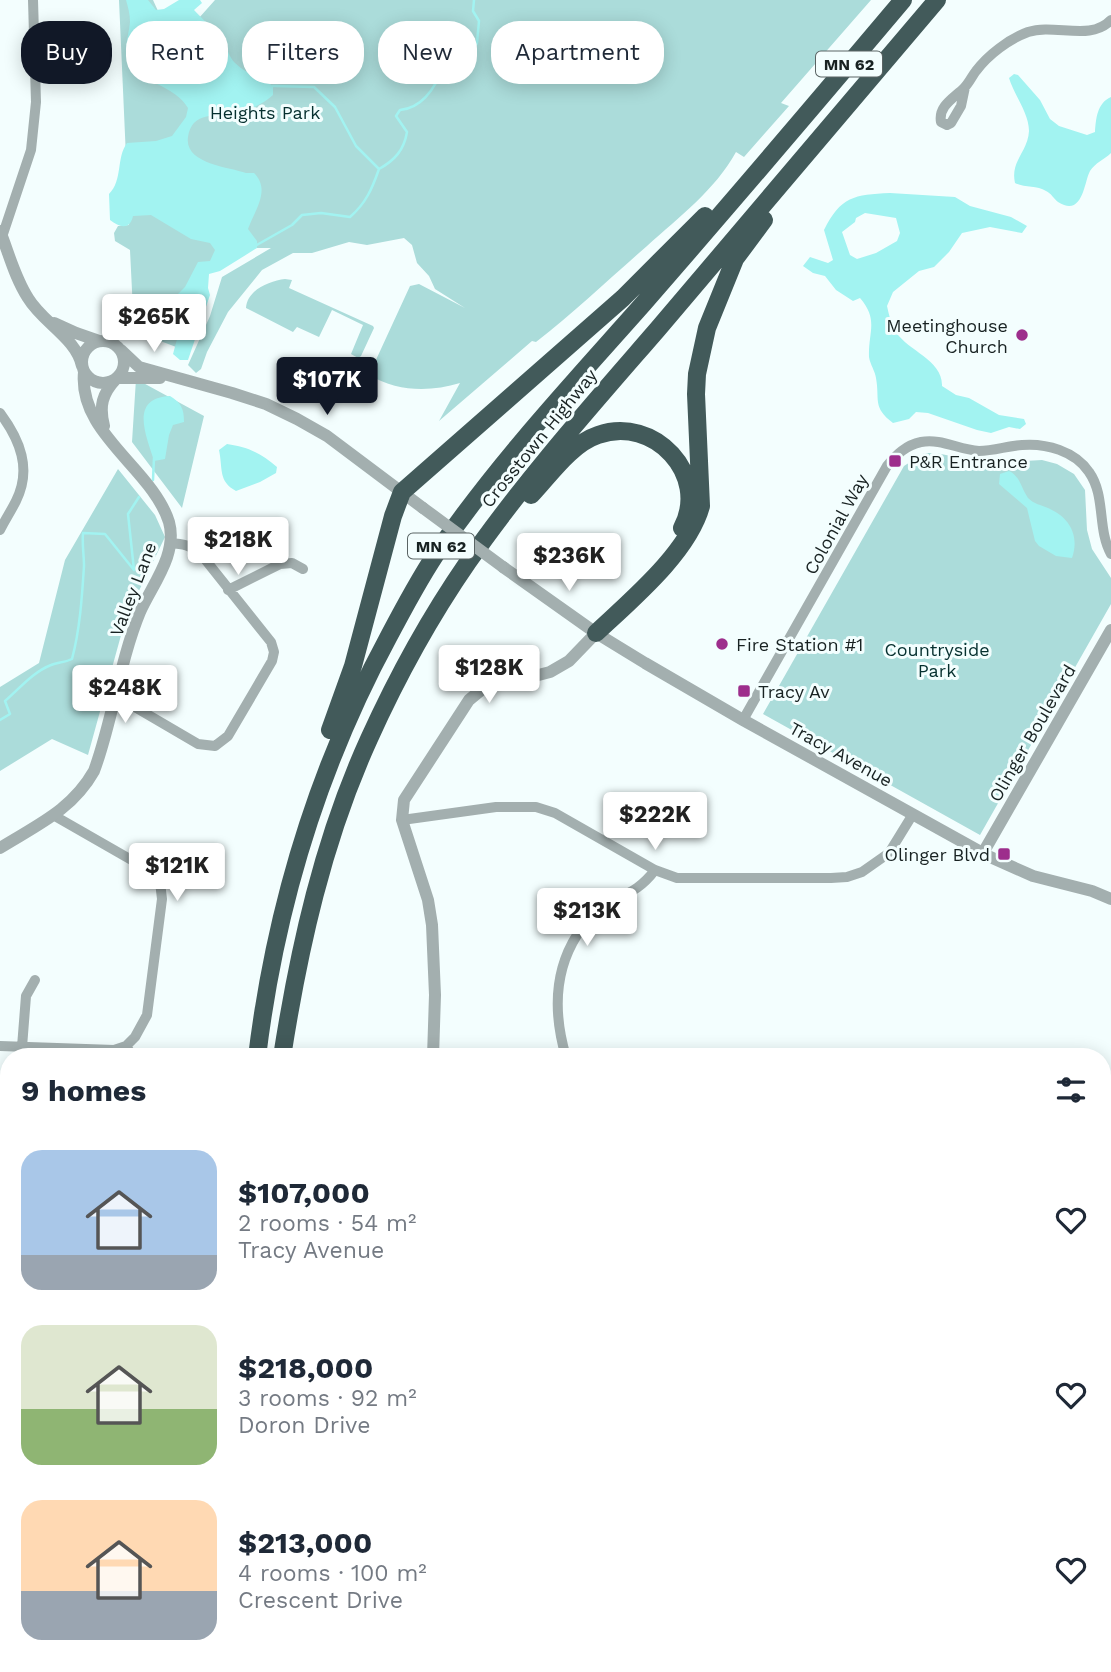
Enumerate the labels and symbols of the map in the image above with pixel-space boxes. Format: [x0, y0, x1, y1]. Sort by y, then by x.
road number: MN 62 [816, 52, 882, 76]
park label: Heights Park [210, 102, 320, 123]
pin: $265K [105, 294, 203, 354]
place label: Meetinghouse Church [886, 315, 1008, 357]
marker: Meetinghouse Church [1014, 327, 1030, 343]
pin: $107K [278, 358, 376, 417]
street label: Crosstown Highway [477, 364, 602, 511]
place label: P&R Entrance [909, 451, 1028, 472]
marker: P&R Entrance [887, 453, 903, 469]
street label: Colonial Way [800, 469, 873, 578]
pin: $218K [189, 518, 287, 577]
road number: MN 62 [408, 534, 474, 558]
pin: $236K [520, 534, 618, 593]
street label: Valley Lane [105, 539, 161, 639]
place label: Fire Station #1 [736, 634, 863, 655]
marker: Fire Station #1 [714, 636, 730, 652]
park label: Countryside Park [884, 639, 990, 681]
pin: $128K [440, 646, 538, 705]
street label: Olinger Boulevard [984, 661, 1080, 805]
pin: $248K [76, 666, 174, 725]
place label: Tracy Av [758, 681, 830, 702]
marker: Tracy Av [736, 683, 752, 699]
street label: Tracy Avenue [786, 717, 896, 791]
pin: $222K [606, 792, 704, 852]
pin: $121K [128, 844, 226, 903]
place label: Olinger Blvd [885, 844, 990, 865]
marker: Olinger Blvd [996, 846, 1012, 862]
pin: $213K [538, 888, 636, 948]

